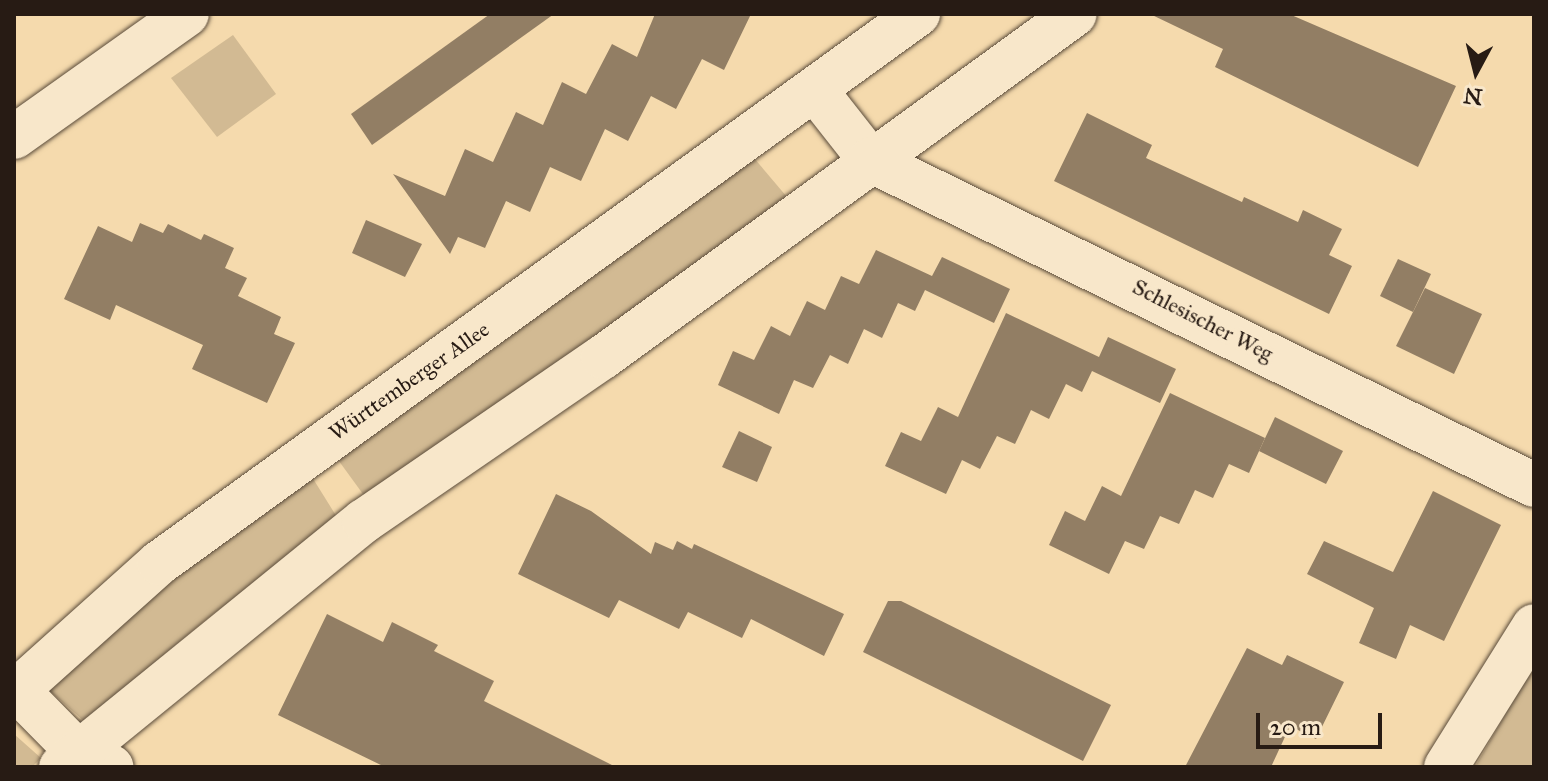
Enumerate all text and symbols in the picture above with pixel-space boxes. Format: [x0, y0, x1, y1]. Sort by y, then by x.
north arrow [1436, 32, 1516, 112]
text: N [1462, 82, 1484, 111]
street label: Schlesischer Weg [1128, 273, 1278, 367]
street label: Württemberger Allee [324, 316, 494, 446]
scale bar [1260, 697, 1386, 747]
text: 20 m [1270, 712, 1321, 742]

